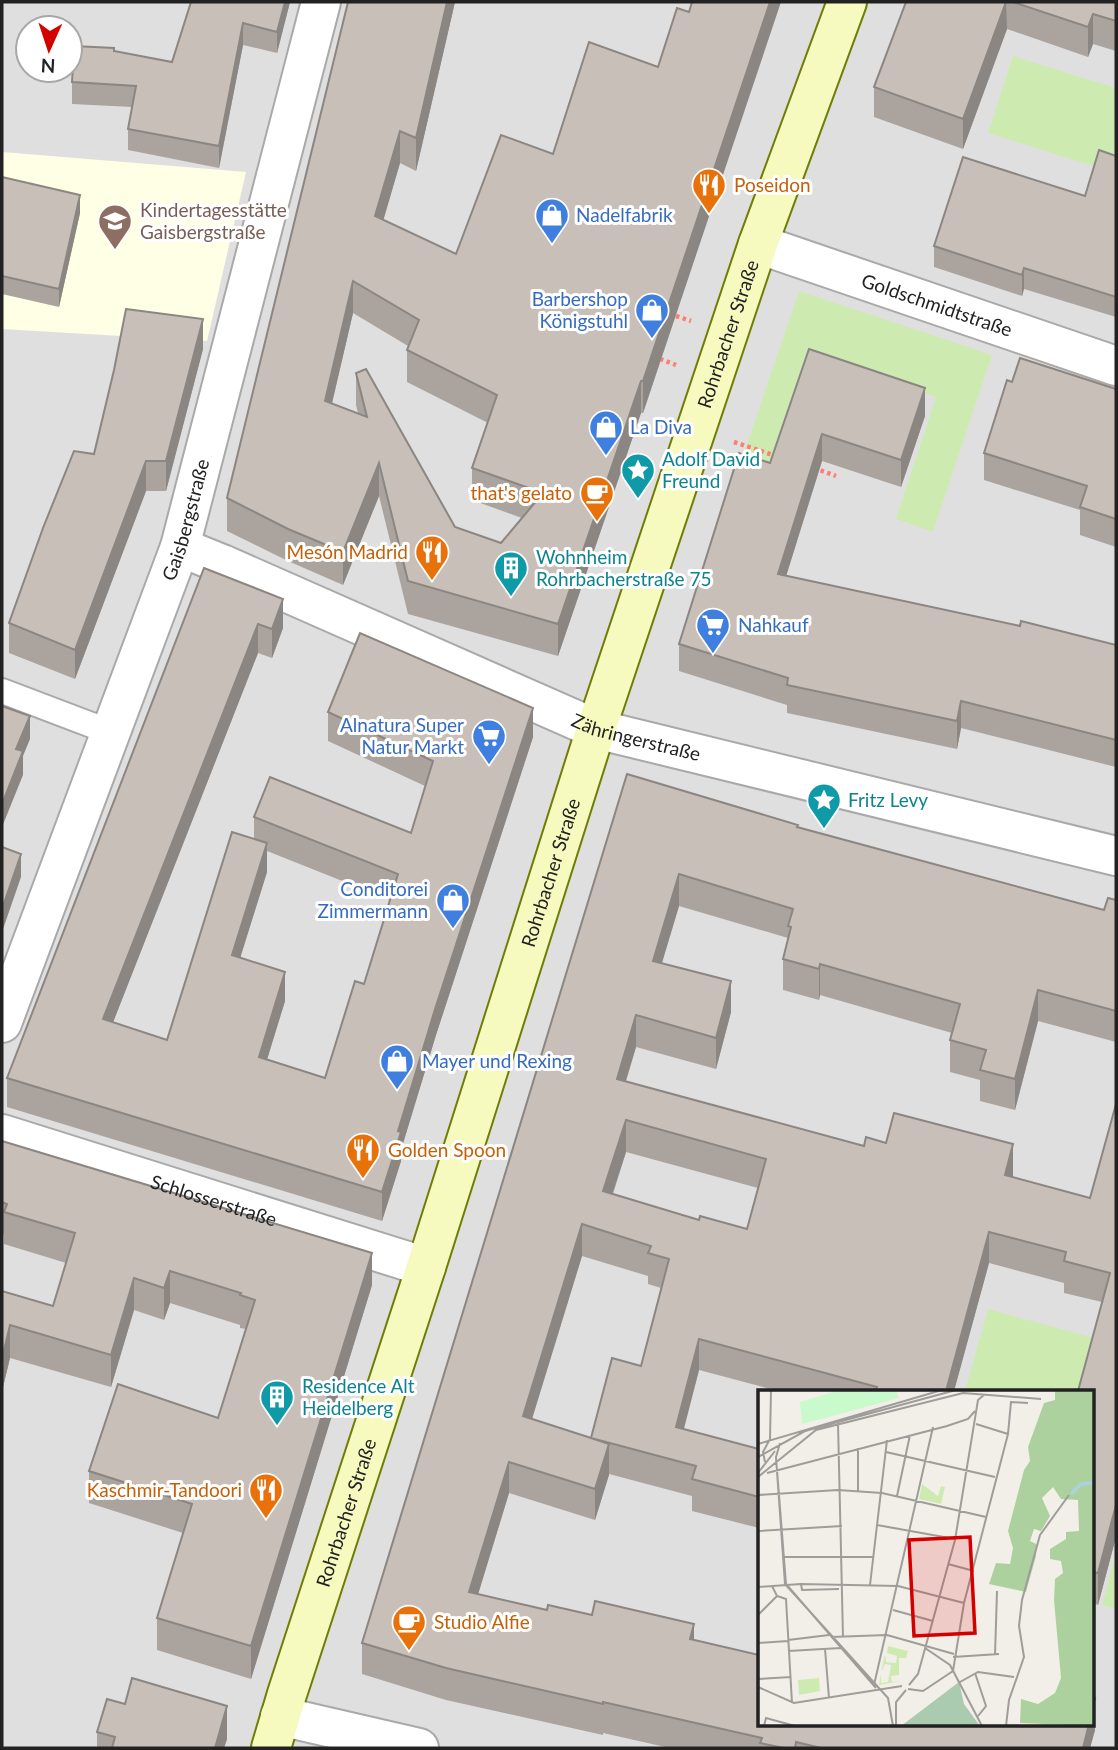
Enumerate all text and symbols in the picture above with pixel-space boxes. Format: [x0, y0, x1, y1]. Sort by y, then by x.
north arrow [14, 14, 84, 84]
text: N [40, 55, 56, 78]
restaurant icon: Poseidon [690, 166, 728, 215]
place label: Poseidon [734, 173, 811, 196]
shop icon: Nadelfabrik [533, 196, 571, 245]
place label: Kindertagesstätte Gaisbergstraße [140, 198, 287, 243]
school or university icon: Kindertagesstätte Gaisbergstraße [96, 202, 134, 251]
place label: Nadelfabrik [576, 203, 673, 226]
street label: Rohrbacher Straße [692, 257, 763, 411]
street label: Goldschmidtstraße [859, 268, 1015, 341]
place label: Barbershop Königstuhl [532, 287, 628, 332]
shop icon: Barbershop Königstuhl [633, 291, 671, 340]
shop icon: La Diva [587, 408, 625, 457]
place label: La Diva [630, 415, 692, 438]
place label: Adolf David Freund [662, 447, 760, 492]
place icon: Adolf David Freund [619, 451, 657, 500]
street label: Gaisbergstraße [156, 456, 213, 584]
cafe icon: that's gelato [578, 474, 616, 523]
place label: that's gelato [471, 481, 572, 504]
restaurant icon: Mesón Madrid [413, 533, 451, 582]
place label: Mesón Madrid [287, 540, 408, 563]
place label: Wohnheim Rohrbacherstraße 75 [536, 545, 711, 590]
building icon: Wohnheim Rohrbacherstraße 75 [492, 549, 530, 598]
supermarket icon: Nahkauf [694, 606, 732, 655]
place label: Nahkauf [738, 613, 809, 636]
street label: Zähringerstraße [568, 708, 703, 765]
place label: Alnatura Super Natur Markt [340, 713, 464, 758]
supermarket icon: Alnatura Super Natur Markt [470, 717, 508, 766]
place icon: Fritz Levy [805, 781, 843, 830]
place label: Fritz Levy [848, 788, 928, 811]
street label: Rohrbacher Straße [516, 795, 584, 950]
place label: Conditorei Zimmermann [318, 877, 428, 922]
shop icon: Conditorei Zimmermann [434, 881, 472, 930]
shop icon: Mayer und Rexing [378, 1042, 416, 1091]
place label: Mayer und Rexing [422, 1049, 572, 1072]
restaurant icon: Golden Spoon [344, 1131, 382, 1180]
place label: Golden Spoon [388, 1138, 506, 1161]
street label: Schlosserstraße [148, 1169, 280, 1231]
place label: Residence Alt Heidelberg [302, 1374, 415, 1419]
building icon: Residence Alt Heidelberg [258, 1378, 296, 1427]
inset map [758, 1390, 1094, 1726]
street label: Rohrbacher Straße [311, 1435, 380, 1590]
restaurant icon: Kaschmir-Tandoori [247, 1471, 285, 1520]
place label: Kaschmir-Tandoori [87, 1478, 242, 1501]
cafe icon: Studio Alfie [390, 1603, 428, 1652]
place label: Studio Alfie [434, 1610, 530, 1633]

